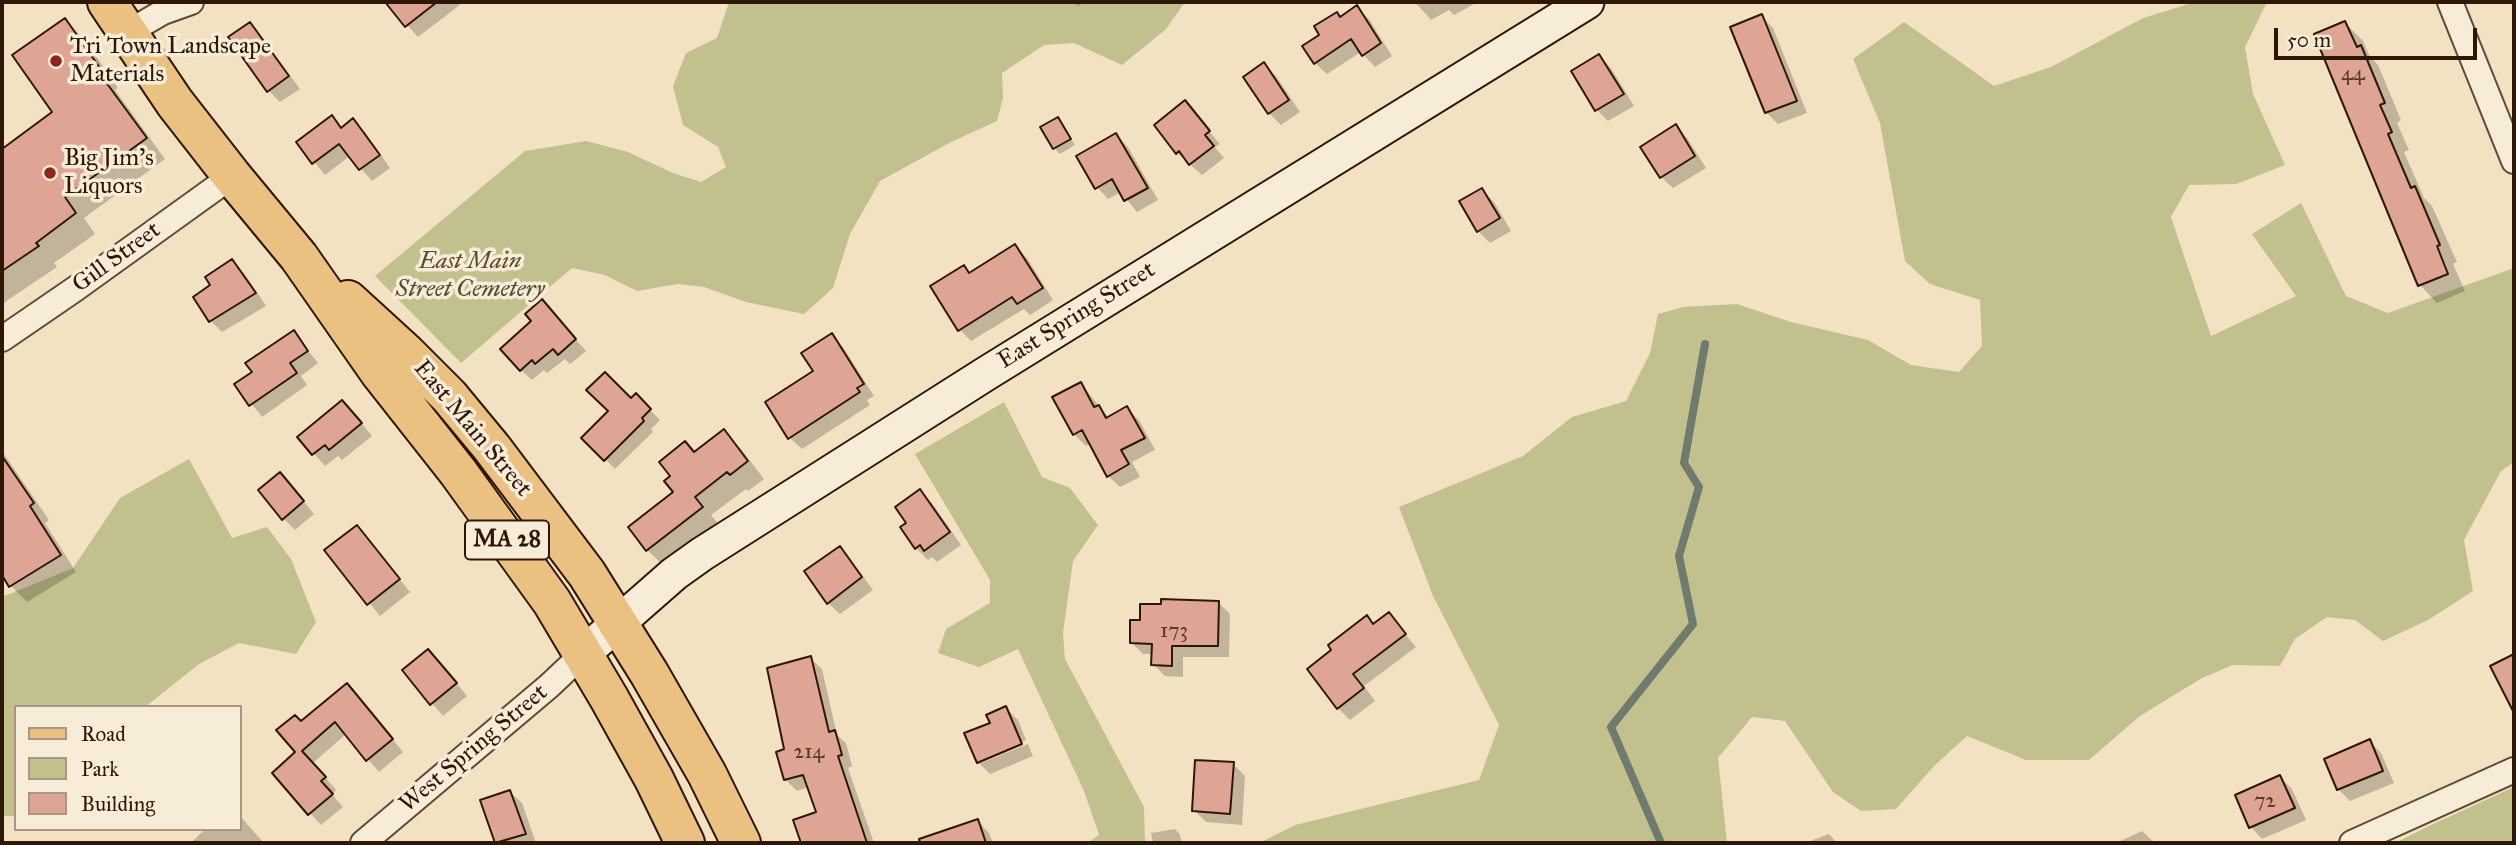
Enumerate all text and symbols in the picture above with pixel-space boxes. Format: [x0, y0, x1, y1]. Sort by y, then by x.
scale bar [2278, 14, 2481, 58]
text: 50 m [2287, 27, 2331, 53]
place label: Tri Town Landscape Materials [70, 33, 271, 89]
marker: Tri Town Landscape Materials [48, 53, 64, 69]
house number: 44 [2341, 62, 2365, 88]
place label: Big Jim's Liquors [64, 145, 154, 201]
marker: Big Jim's Liquors [42, 165, 58, 181]
street label: Gill Street [67, 216, 167, 300]
park label: East Main Street Cemetery [395, 248, 545, 304]
street label: East Spring Street [993, 256, 1161, 376]
street label: East Main Street [407, 355, 537, 503]
road number: MA 28 [465, 520, 549, 560]
house number: 173 [1160, 619, 1188, 645]
street label: West Spring Street [394, 679, 554, 819]
legend [14, 705, 242, 831]
text: Road [81, 721, 126, 747]
house number: 214 [794, 740, 824, 766]
text: Park [81, 756, 119, 782]
house number: 72 [2254, 789, 2276, 815]
text: Building [81, 791, 155, 817]

